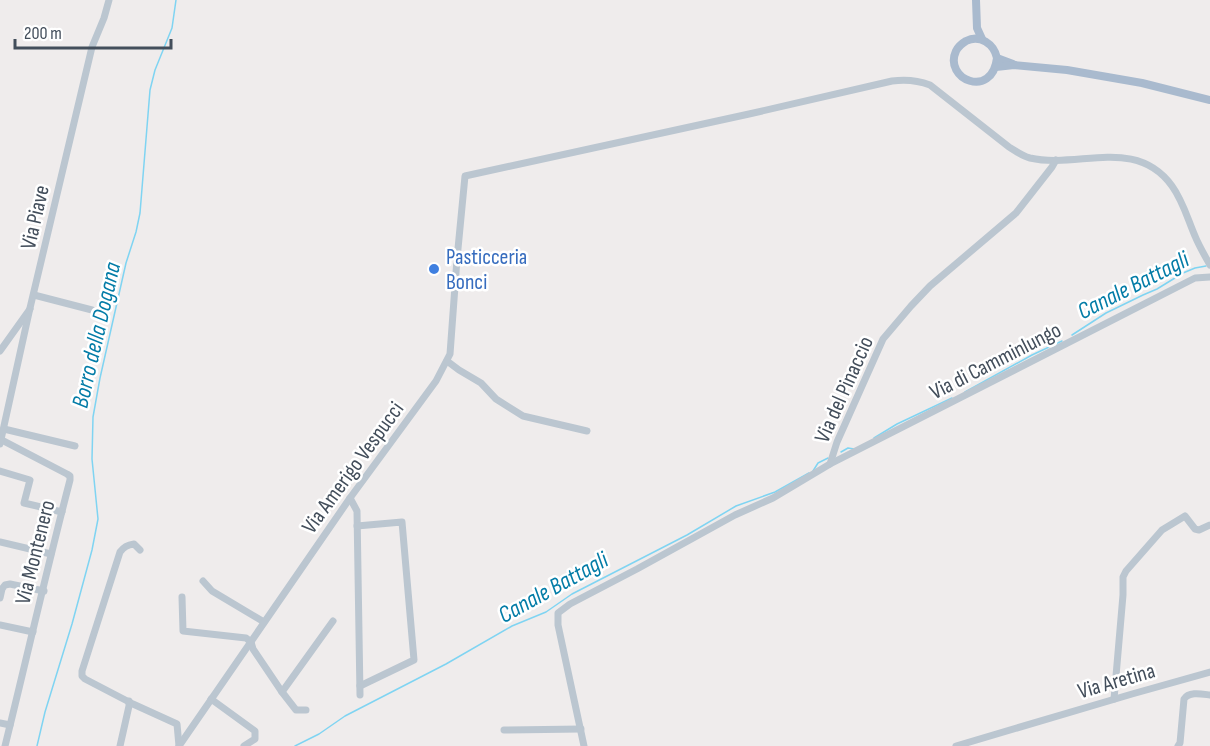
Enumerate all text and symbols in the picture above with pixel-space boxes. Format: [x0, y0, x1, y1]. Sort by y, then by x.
scale bar [15, 12, 171, 50]
text: 200 m [24, 23, 62, 44]
street label: Via Piave [15, 183, 56, 252]
place label: Pasticceria Bonci [446, 244, 527, 296]
water label: Canale Battagli [1073, 245, 1194, 326]
water label: Borro della Dogana [66, 259, 127, 411]
marker: Pasticceria Bonci [427, 262, 441, 276]
street label: Via di Camminlungo [925, 317, 1066, 406]
street label: Via del Pinaccio [809, 332, 880, 447]
street label: Via Amerigo Vespucci [296, 397, 410, 539]
street label: Via Montenero [9, 497, 61, 607]
water label: Canale Battagli [493, 545, 614, 630]
street label: Via Aretina [1075, 658, 1158, 705]

